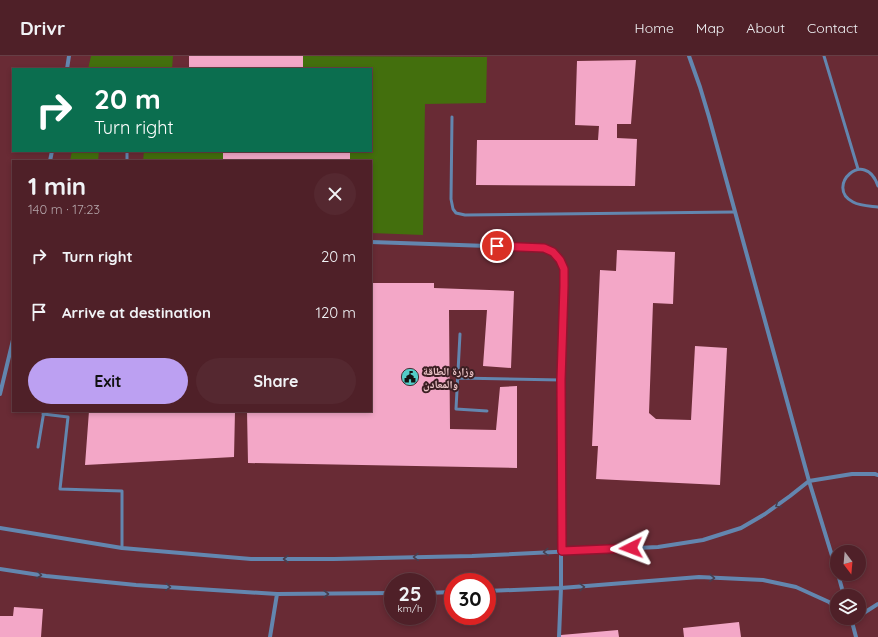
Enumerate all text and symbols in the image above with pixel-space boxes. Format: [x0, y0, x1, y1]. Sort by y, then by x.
text: Drivr [20, 16, 65, 40]
text: Home [635, 19, 674, 37]
text: Map [696, 19, 724, 37]
text: About [746, 19, 785, 37]
text: Contact [807, 19, 858, 37]
text: 20 m [94, 81, 161, 116]
icon: right [28, 84, 80, 136]
text: Turn right [94, 116, 174, 139]
text: 1 min [28, 171, 86, 201]
button: close [314, 173, 356, 215]
text: 140 m · 17:23 [28, 201, 100, 217]
pin [480, 229, 514, 263]
icon: arrive [486, 235, 508, 257]
icon: right [28, 245, 50, 267]
text: Turn right [62, 247, 133, 266]
text: 20 m [321, 247, 356, 266]
icon: arrive [28, 301, 50, 323]
text: Arrive at destination [62, 303, 211, 322]
text: 120 m [315, 303, 356, 322]
button: Exit [28, 358, 188, 404]
button: Share [196, 358, 356, 404]
place label: وزارة الطاقة والمعادن [423, 364, 474, 392]
public building icon: وزارة الطاقة والمعادن [400, 367, 420, 387]
one-way arrow [776, 500, 783, 507]
position arrow [610, 527, 652, 569]
north arrow [830, 545, 866, 581]
map controls [830, 545, 866, 625]
one-way arrow [543, 548, 549, 556]
one-way arrow [413, 553, 419, 561]
one-way arrow [283, 555, 289, 563]
one-way arrow [35, 570, 42, 579]
speed limit sign: 30 [444, 573, 496, 625]
one-way arrow [708, 573, 715, 582]
text: 25 [399, 581, 421, 606]
one-way arrow [165, 582, 171, 591]
one-way arrow [579, 582, 585, 591]
one-way arrow [323, 589, 329, 598]
button: layers [830, 589, 866, 625]
text: km/h [397, 602, 423, 615]

